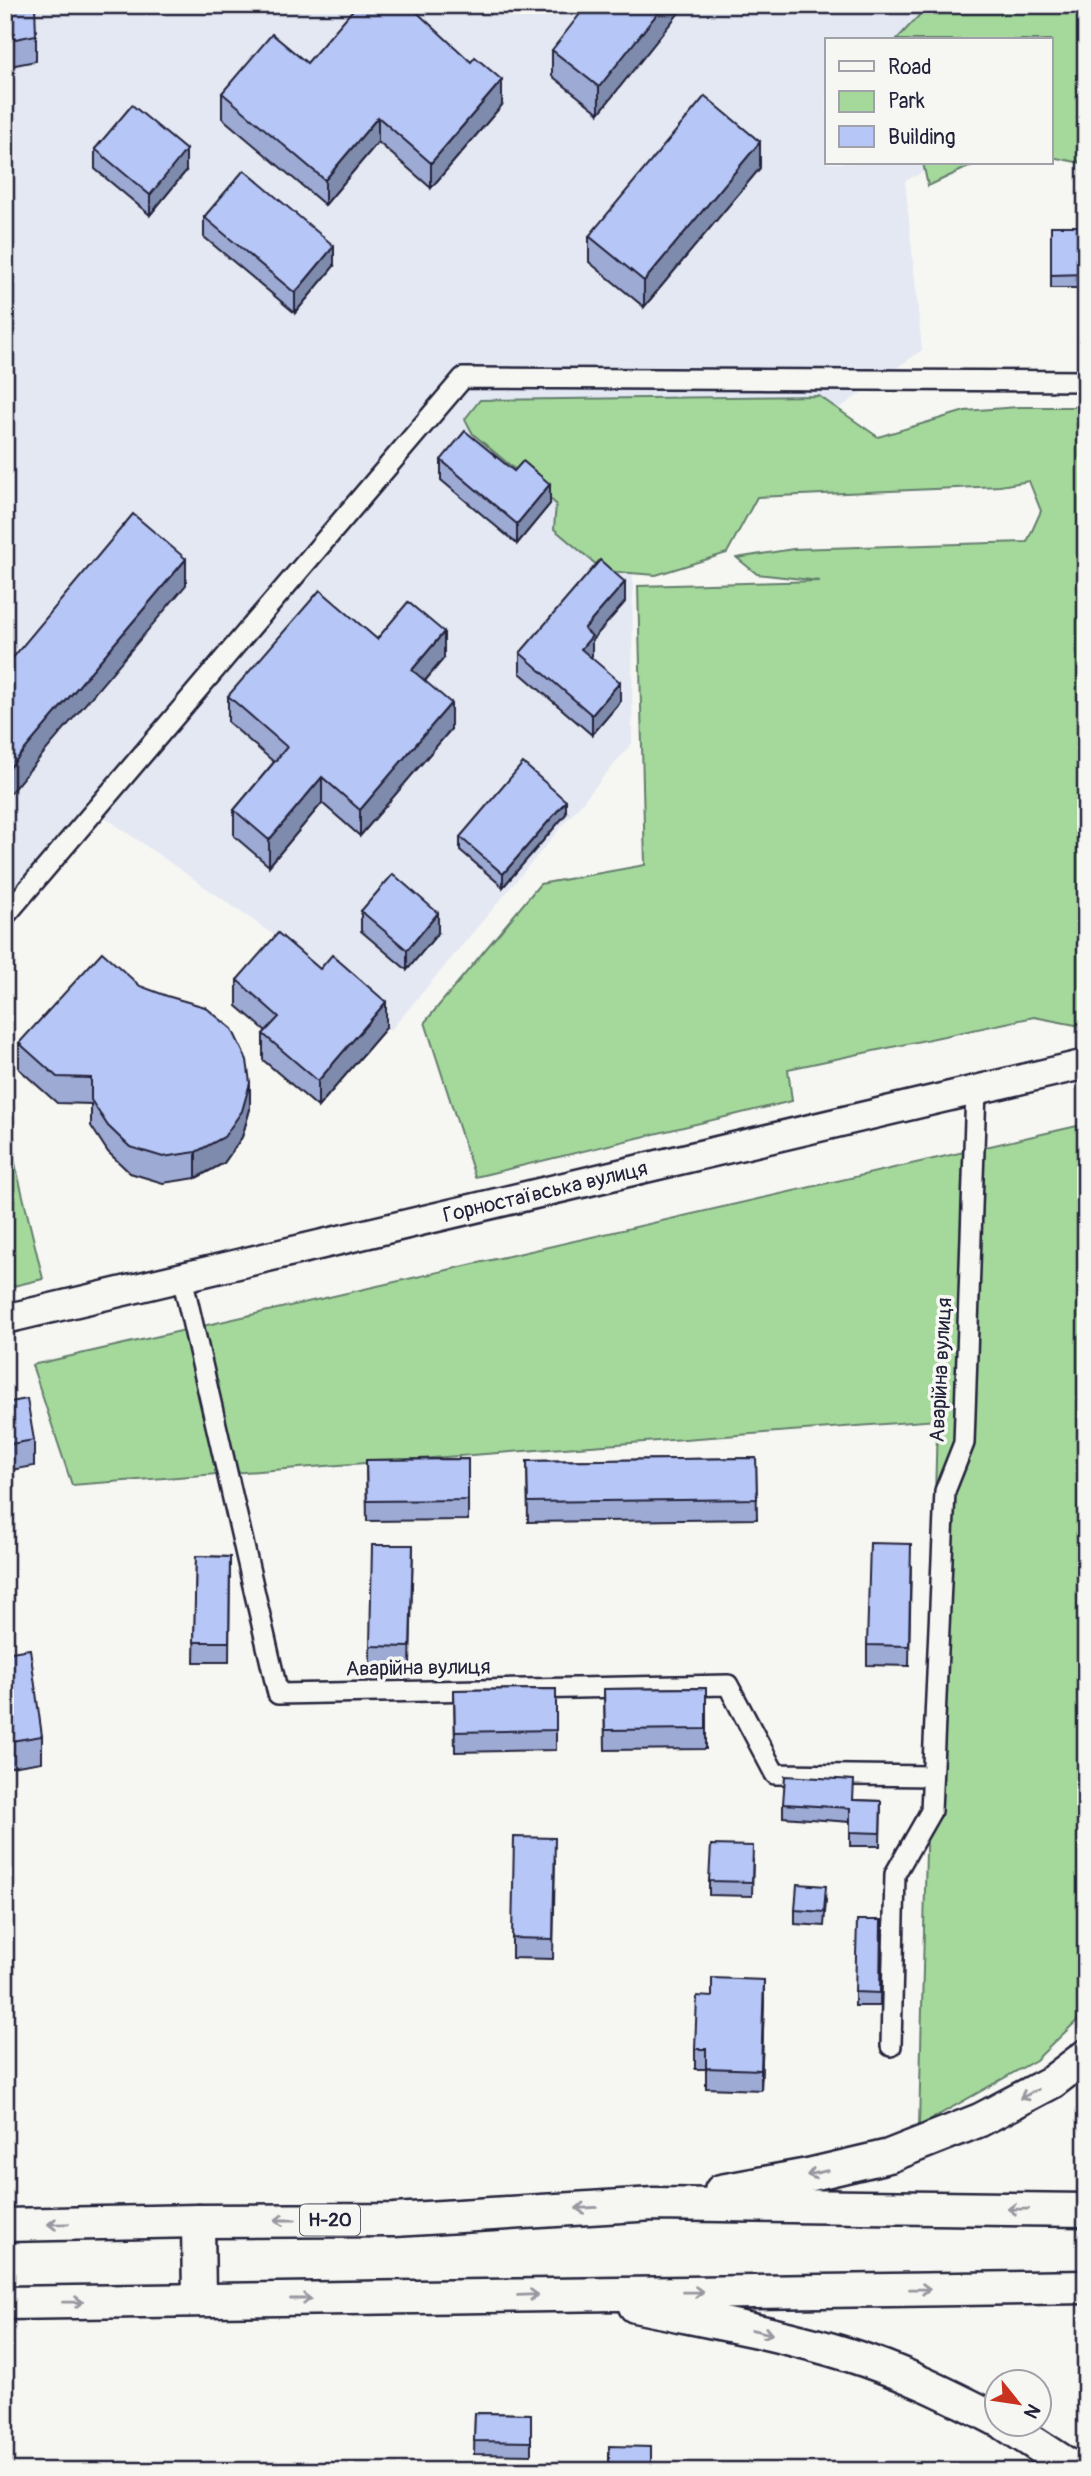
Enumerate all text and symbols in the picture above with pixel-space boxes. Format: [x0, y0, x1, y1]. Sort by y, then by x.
legend [825, 38, 1052, 164]
text: Road [888, 54, 932, 81]
text: Park [888, 88, 925, 115]
text: Building [888, 124, 955, 151]
street label: Горностаївська вулиця [440, 1154, 650, 1229]
street label: Аварійна вулиця [924, 1297, 958, 1443]
street label: Аварійна вулиця [345, 1653, 491, 1683]
one-way arrow [1020, 2087, 1040, 2101]
one-way arrow [806, 2166, 829, 2180]
one-way arrow [575, 2202, 598, 2215]
one-way arrow [1006, 2202, 1029, 2216]
road number: Н-20 [300, 2204, 360, 2236]
one-way arrow [274, 2213, 297, 2227]
one-way arrow [46, 2217, 69, 2231]
one-way arrow [908, 2282, 931, 2296]
one-way arrow [681, 2285, 704, 2299]
one-way arrow [517, 2288, 540, 2301]
one-way arrow [289, 2292, 312, 2306]
one-way arrow [62, 2295, 85, 2309]
one-way arrow [750, 2326, 773, 2340]
north arrow [982, 2368, 1052, 2438]
text: N [1018, 2399, 1045, 2423]

